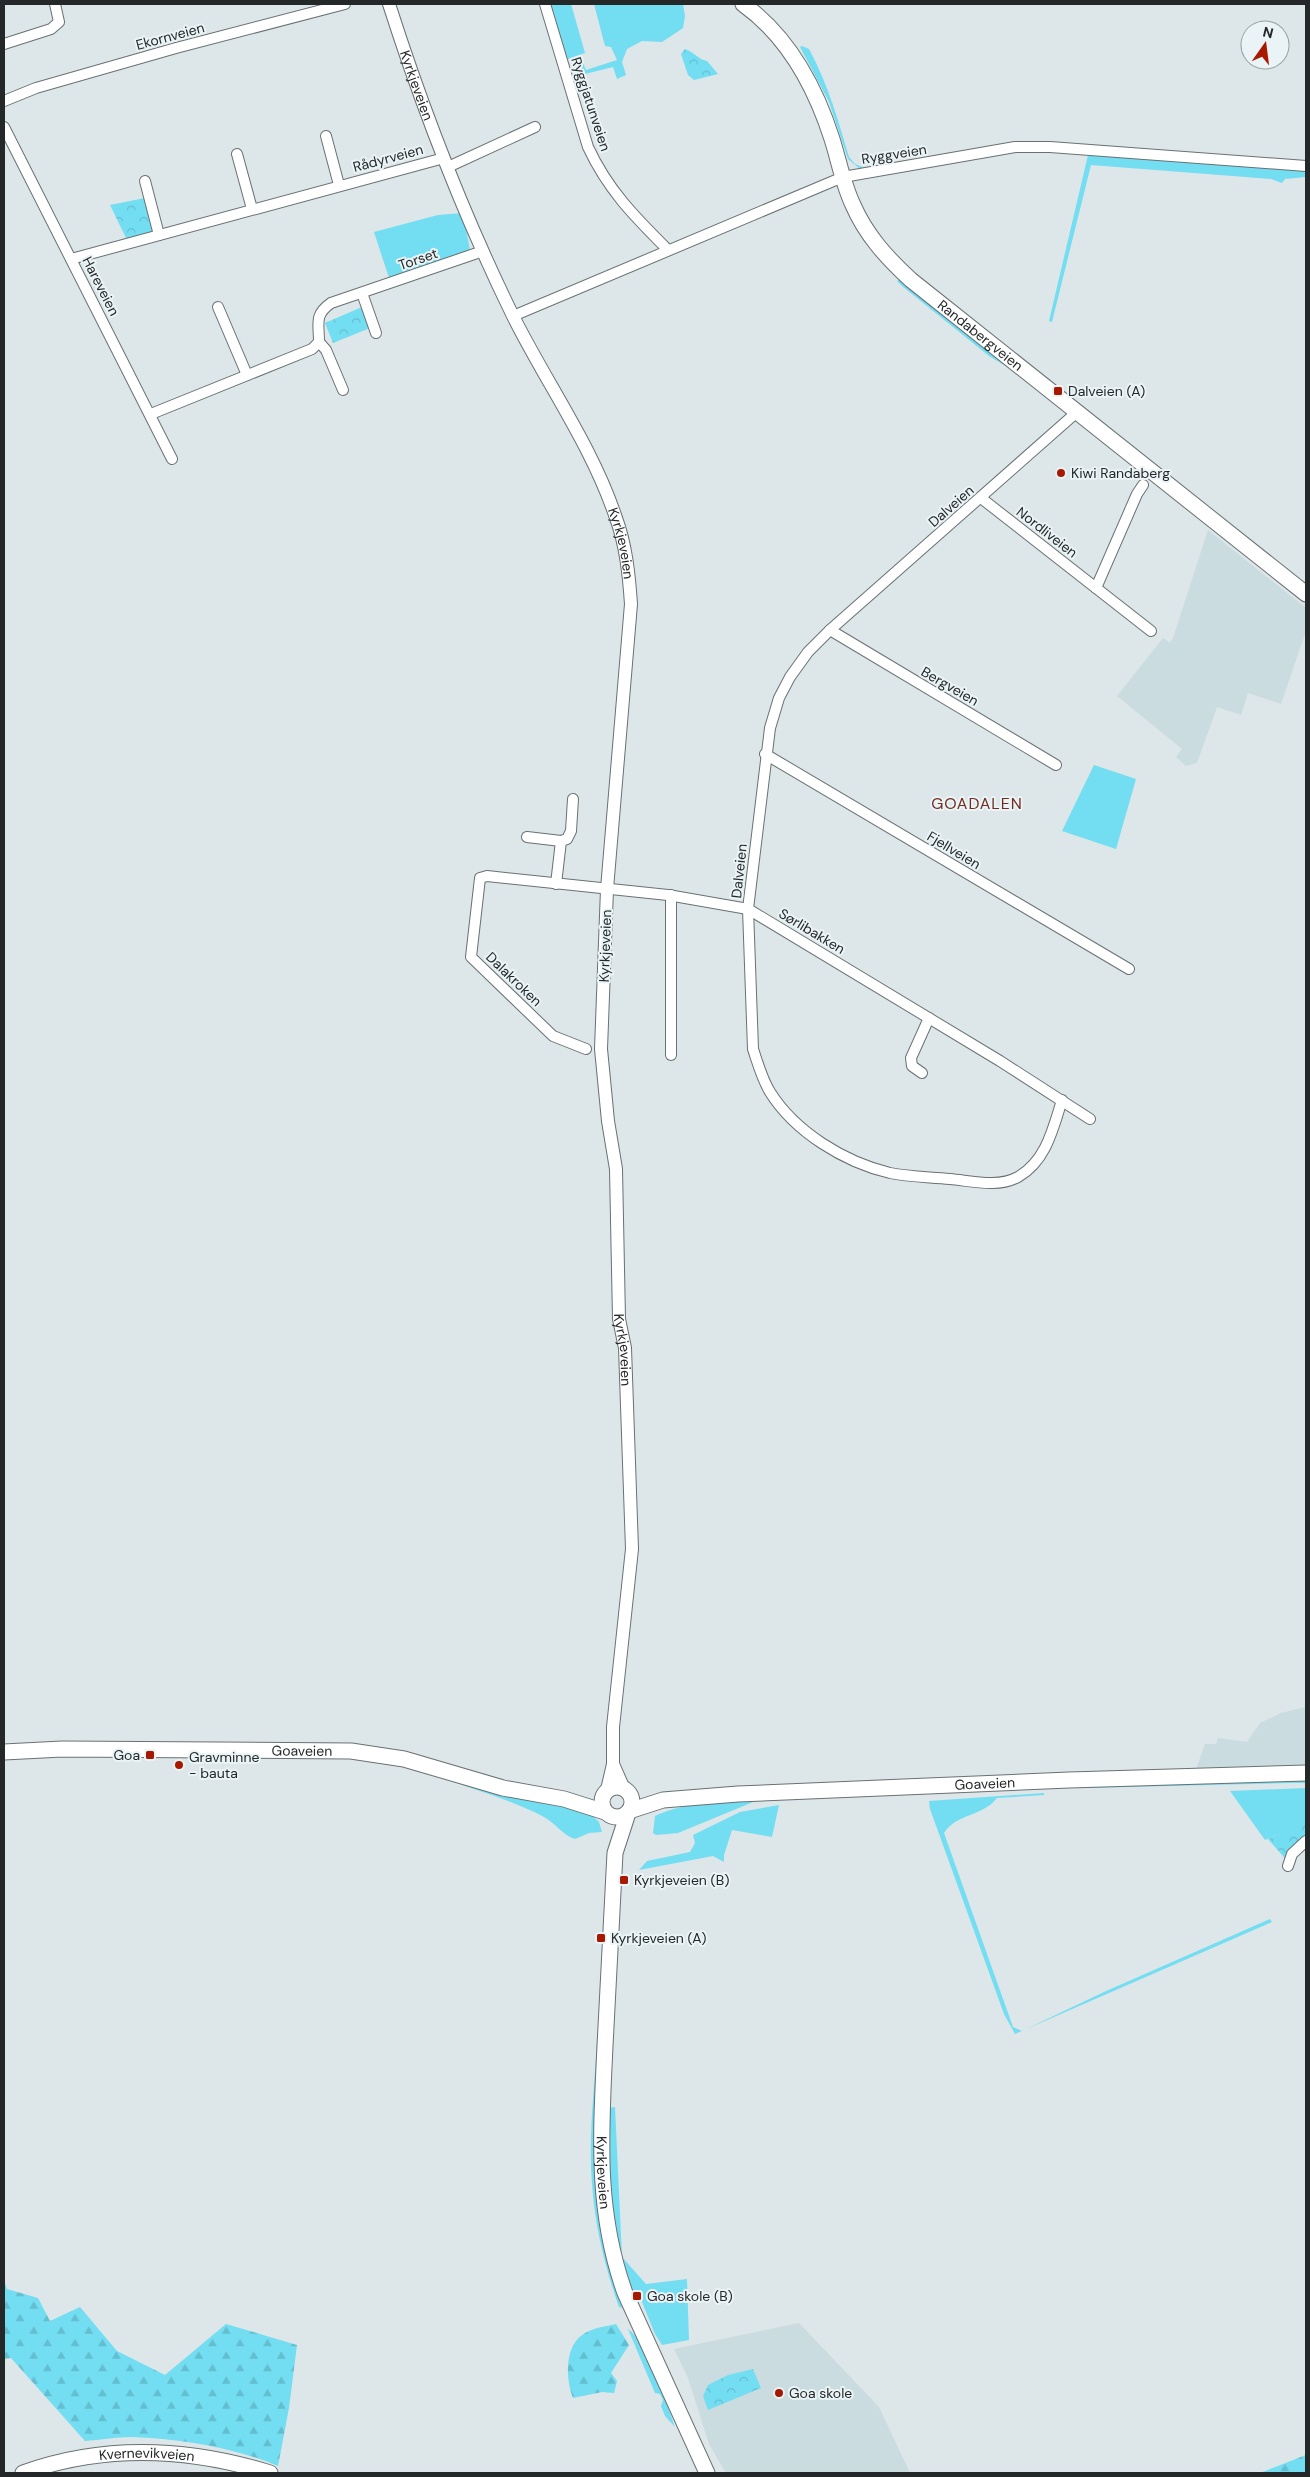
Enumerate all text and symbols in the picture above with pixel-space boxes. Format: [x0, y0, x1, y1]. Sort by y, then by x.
street label: Ekornveien [134, 18, 206, 54]
north arrow [1240, 20, 1290, 70]
text: N [1261, 22, 1275, 42]
street label: Kyrkjeveien [396, 48, 437, 123]
street label: Ryggjatunveien [567, 55, 615, 153]
street label: Rådyrveien [351, 140, 425, 176]
street label: Ryggveien [860, 140, 928, 168]
street label: Torset [396, 244, 440, 274]
street label: Hareveien [78, 253, 124, 319]
street label: Randabergveien [934, 296, 1027, 375]
place label: Dalveien (A) [1068, 382, 1145, 400]
marker: Dalveien (A) [1052, 385, 1064, 397]
place label: Kiwi Randaberg [1071, 464, 1170, 482]
marker: Kiwi Randaberg [1055, 467, 1067, 479]
street label: Dalveien [924, 481, 978, 531]
street label: Nordliveien [1013, 503, 1081, 561]
street label: Kyrkjeveien [604, 505, 638, 580]
street label: Bergveien [918, 662, 982, 710]
district label: GOADALEN [931, 793, 1023, 814]
street label: Fjellveien [924, 827, 984, 873]
street label: Dalveien [727, 843, 751, 899]
street label: Sørlibakken [776, 904, 848, 958]
street label: Kyrkjeveien [595, 909, 615, 983]
street label: Dalakroken [482, 948, 546, 1010]
street label: Kyrkjeveien [610, 1314, 635, 1386]
street label: Goaveien [272, 1741, 332, 1760]
place label: Goa [113, 1746, 140, 1764]
place label: Gravminne - bauta [189, 1748, 259, 1782]
marker: Goa [144, 1749, 156, 1761]
marker: Gravminne - bauta [173, 1759, 185, 1771]
street label: Goaveien [954, 1773, 1015, 1794]
place label: Kyrkjeveien (B) [634, 1871, 730, 1889]
marker: Kyrkjeveien (B) [618, 1874, 630, 1886]
place label: Kyrkjeveien (A) [611, 1929, 706, 1947]
marker: Kyrkjeveien (A) [595, 1932, 607, 1944]
street label: Kyrkjeveien [593, 2136, 614, 2210]
place label: Goa skole (B) [647, 2287, 733, 2305]
marker: Goa skole (B) [631, 2290, 643, 2302]
place label: Goa skole [789, 2384, 852, 2402]
marker: Goa skole [773, 2387, 785, 2399]
street label: Kvernevikveien [98, 2444, 196, 2465]

